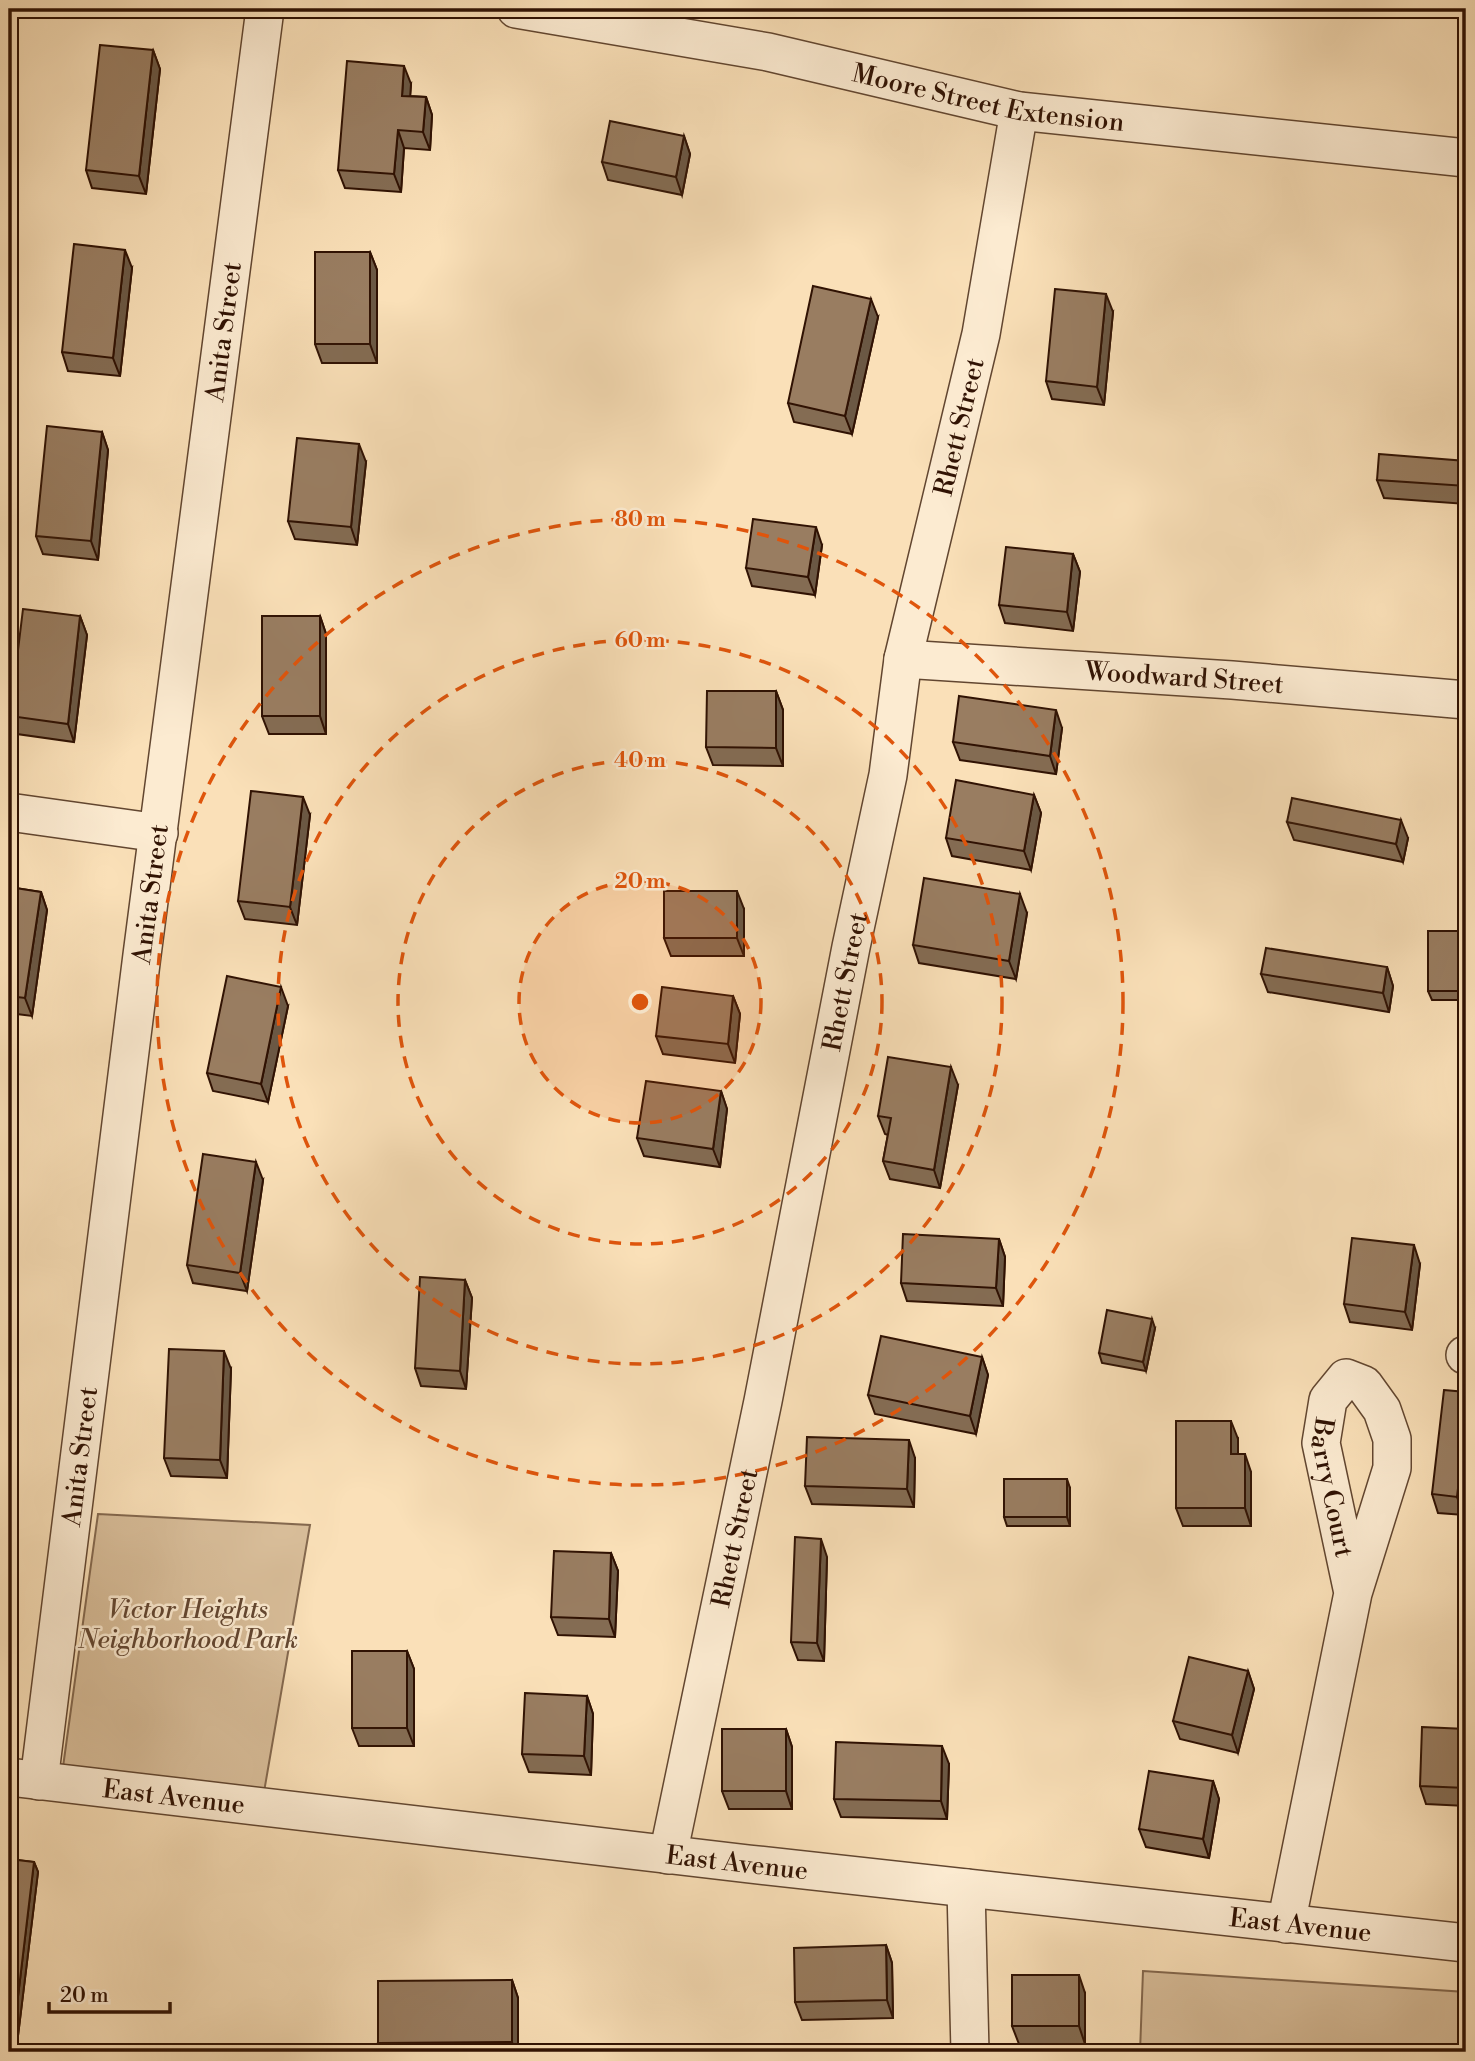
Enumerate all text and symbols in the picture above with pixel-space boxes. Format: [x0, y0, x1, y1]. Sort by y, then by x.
street label: Moore Street Extension [849, 57, 1126, 139]
street label: Anita Street [199, 260, 249, 404]
street label: Rhett Street [928, 355, 992, 499]
text: 80 m [614, 507, 666, 533]
text: 60 m [615, 628, 665, 654]
street label: Woodward Street [1083, 656, 1285, 701]
text: 40 m [614, 748, 666, 774]
street label: Anita Street [126, 822, 176, 967]
text: 20 m [615, 869, 665, 895]
street label: Rhett Street [816, 909, 875, 1054]
centre of rings [628, 990, 652, 1014]
street label: Anita Street [56, 1385, 105, 1529]
street label: Barry Court [1303, 1414, 1360, 1560]
street label: Rhett Street [705, 1466, 765, 1610]
park label: Victor Heights Neighborhood Park [77, 1594, 298, 1656]
street label: East Avenue [101, 1773, 247, 1822]
street label: East Avenue [664, 1839, 810, 1887]
street label: East Avenue [1228, 1902, 1373, 1950]
scale bar [49, 1970, 170, 2014]
text: 20 m [60, 1983, 109, 2009]

